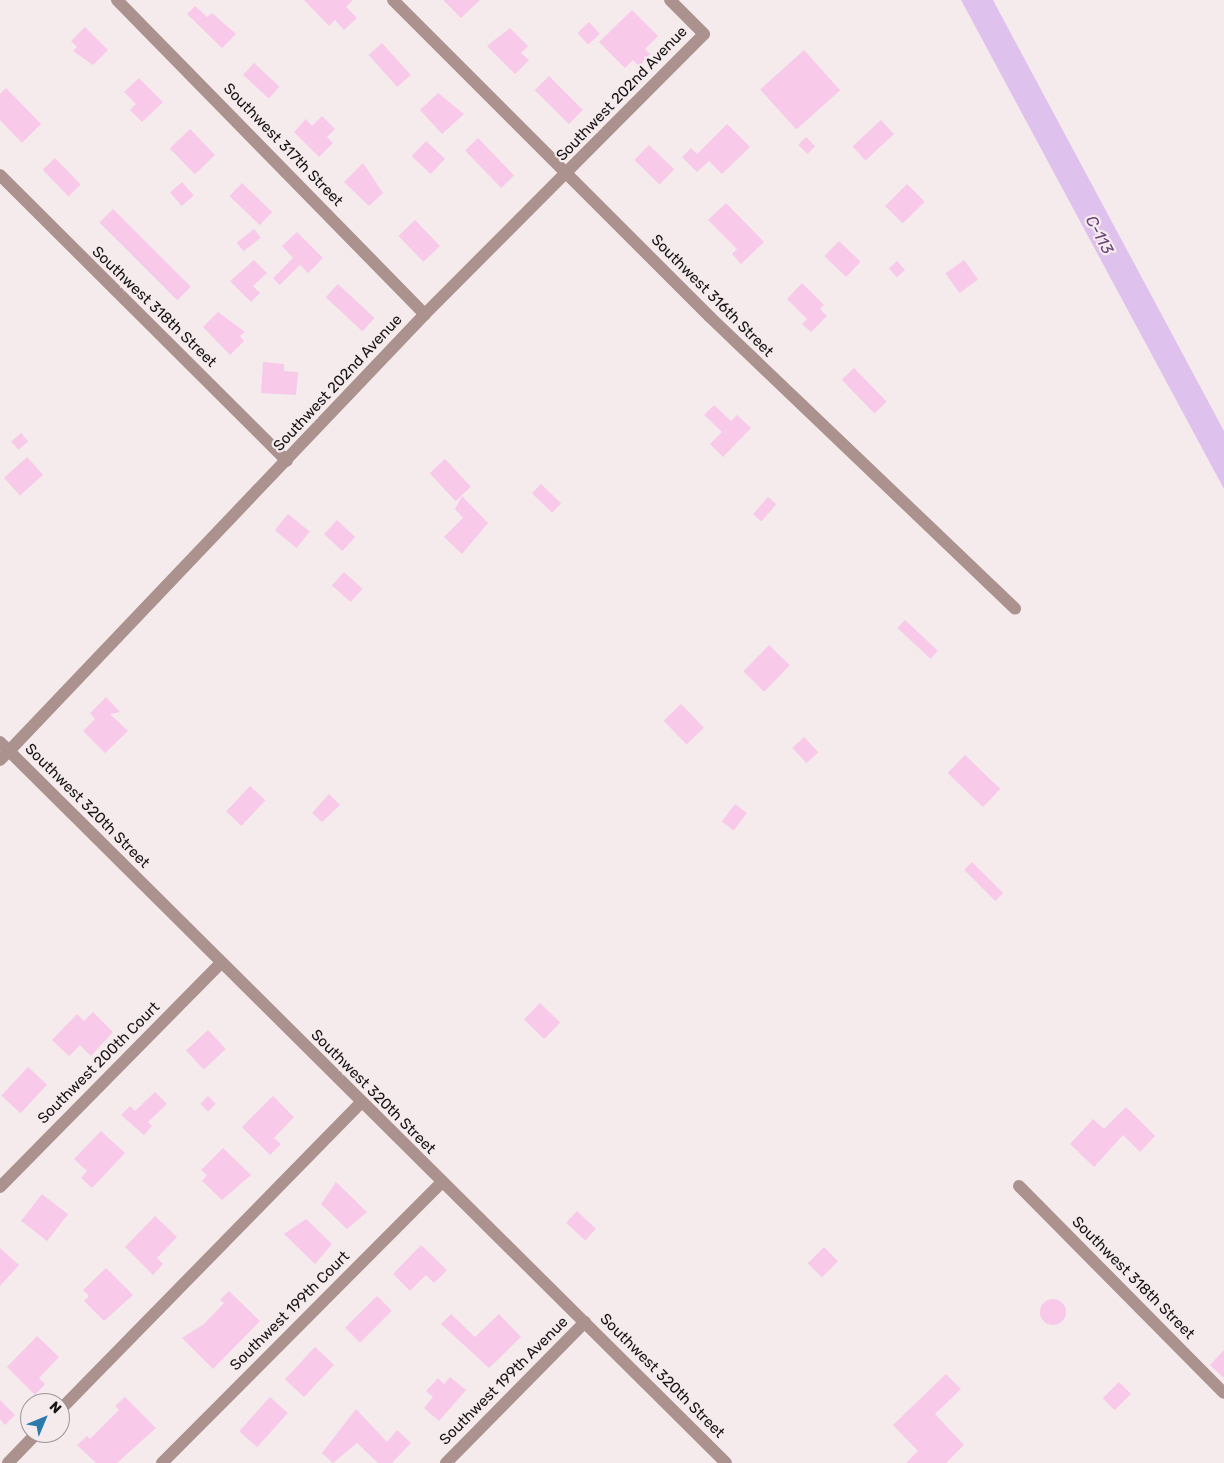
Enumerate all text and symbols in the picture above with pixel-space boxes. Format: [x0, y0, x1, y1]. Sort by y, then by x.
street label: Southwest 202nd Avenue [553, 23, 691, 165]
street label: Southwest 317th Street [220, 80, 346, 210]
water label: C-113 [1081, 213, 1117, 257]
street label: Southwest 316th Street [647, 231, 777, 361]
street label: Southwest 318th Street [88, 243, 220, 371]
street label: Southwest 202nd Avenue [270, 311, 406, 455]
street label: Southwest 320th Street [21, 740, 153, 872]
street label: Southwest 200th Court [34, 998, 164, 1128]
street label: Southwest 320th Street [307, 1026, 439, 1158]
street label: Southwest 318th Street [1068, 1213, 1198, 1343]
street label: Southwest 199th Court [227, 1248, 353, 1374]
street label: Southwest 320th Street [596, 1310, 728, 1442]
street label: Southwest 199th Avenue [436, 1313, 572, 1449]
north arrow [20, 1393, 70, 1443]
text: N [46, 1398, 65, 1417]

